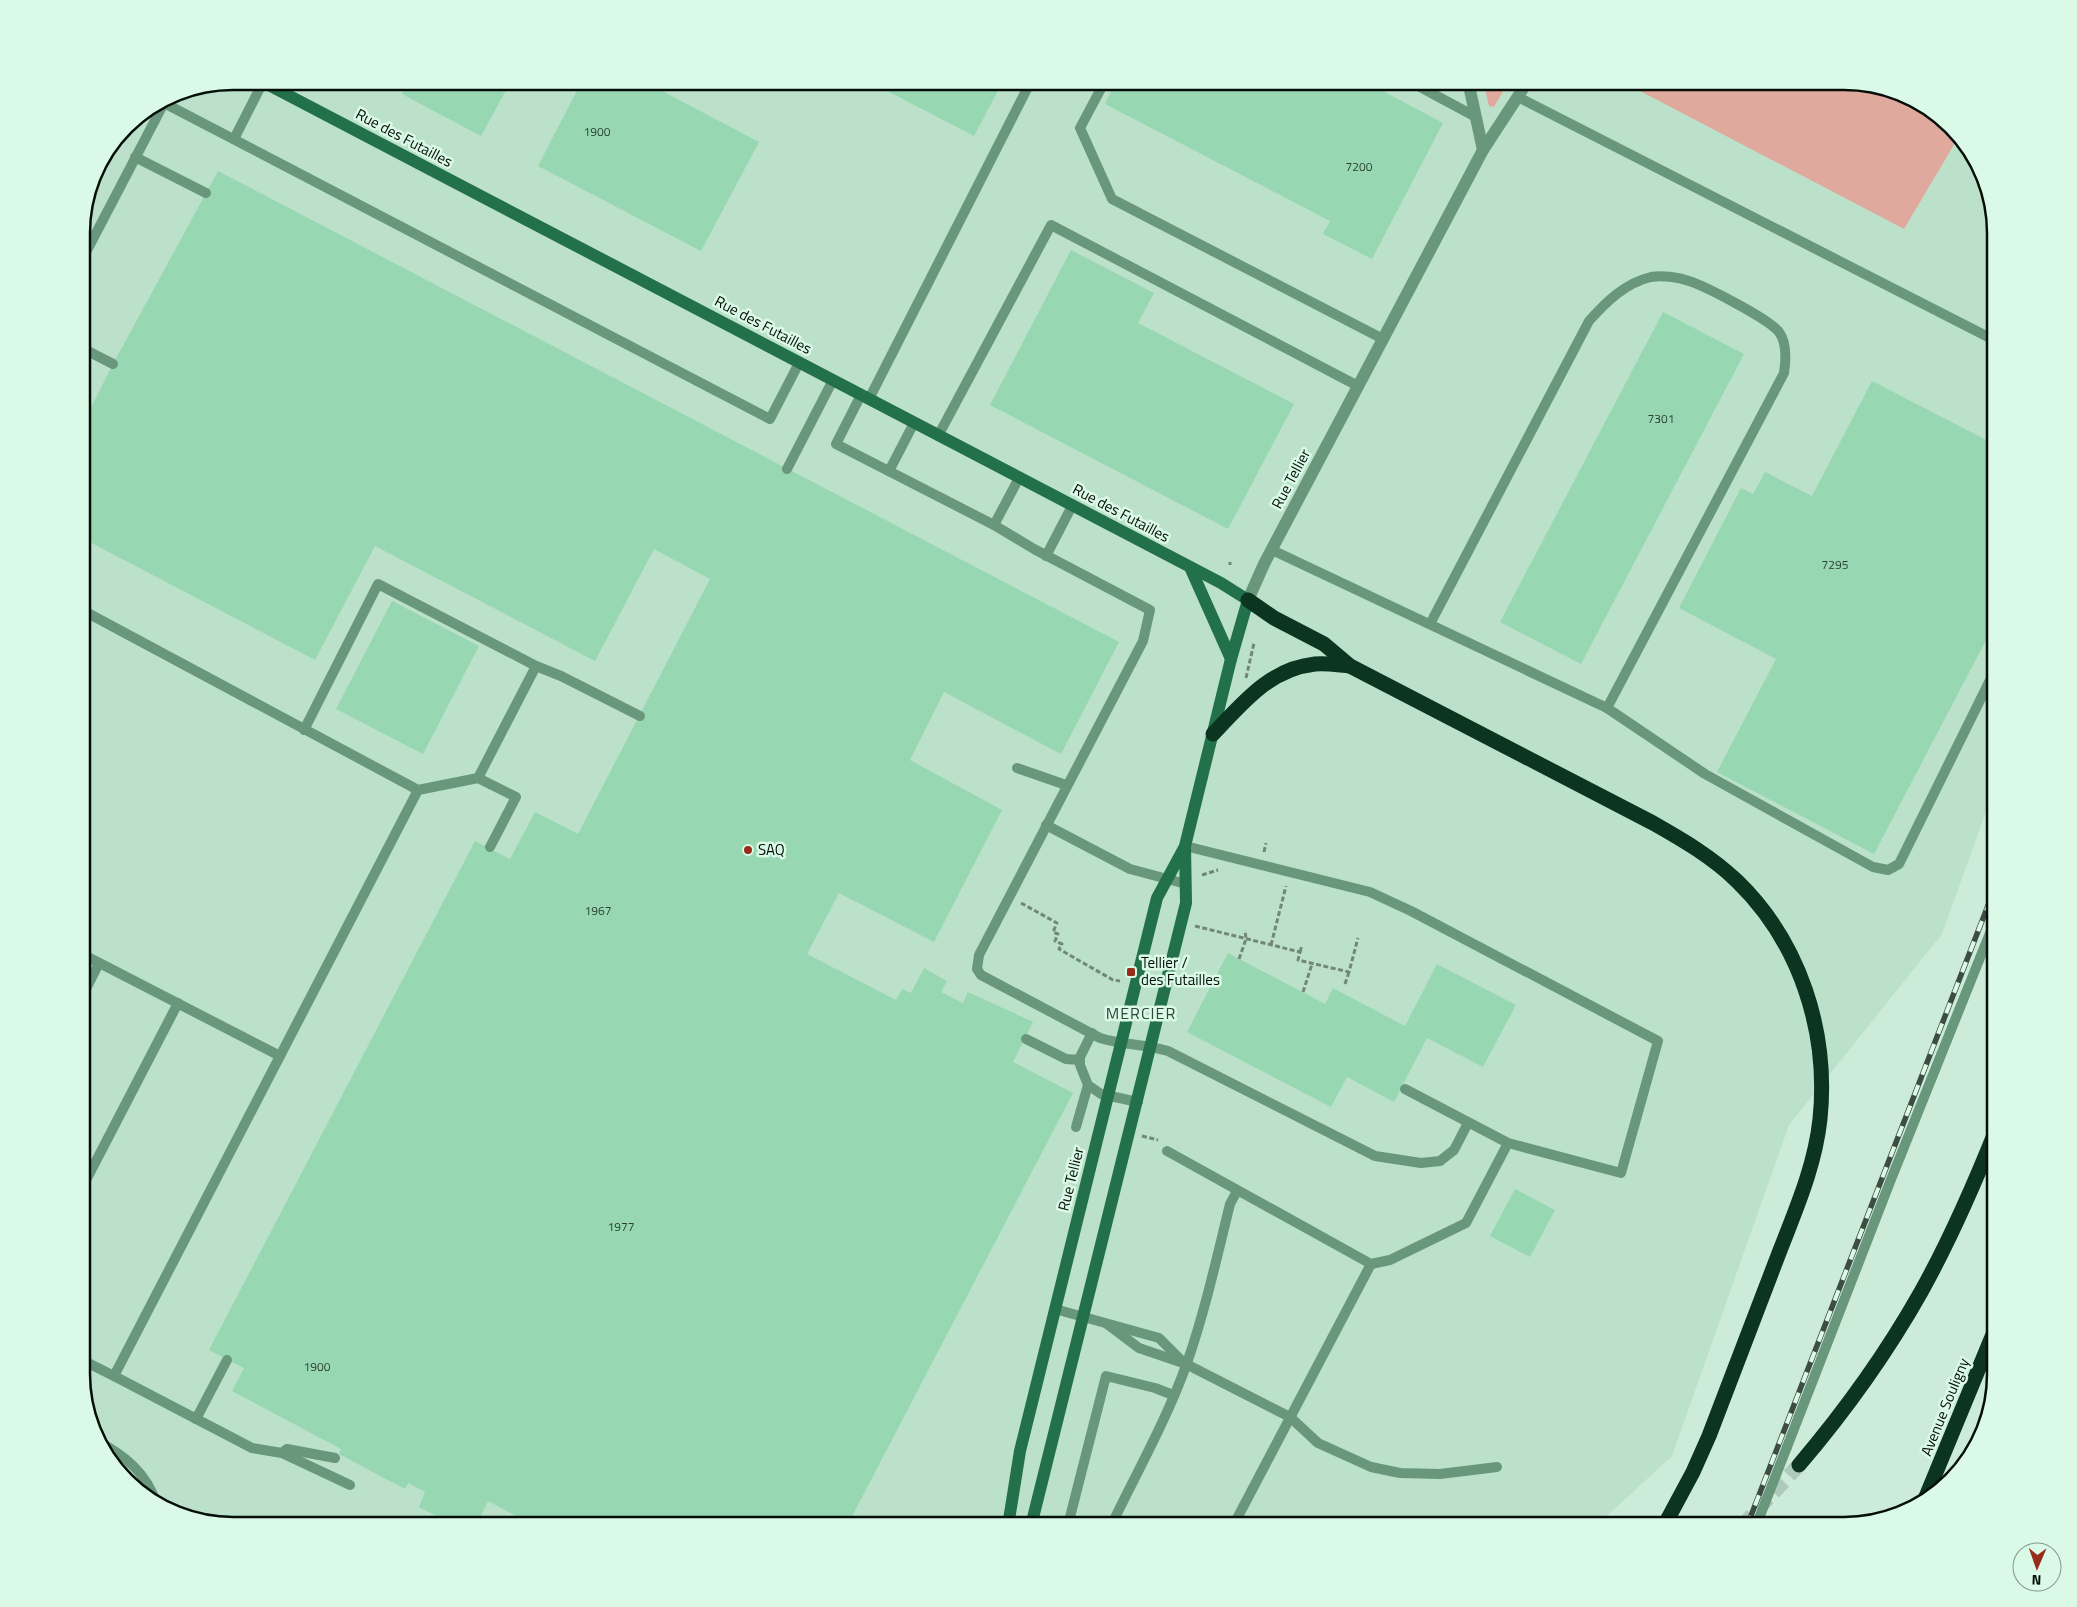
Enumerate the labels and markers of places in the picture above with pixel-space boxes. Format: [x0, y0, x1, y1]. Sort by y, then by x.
place label: SAQ [758, 838, 785, 861]
marker: SAQ [742, 844, 754, 856]
place label: Tellier / des Futailles [1141, 951, 1220, 991]
marker: Tellier / des Futailles [1125, 966, 1137, 978]

